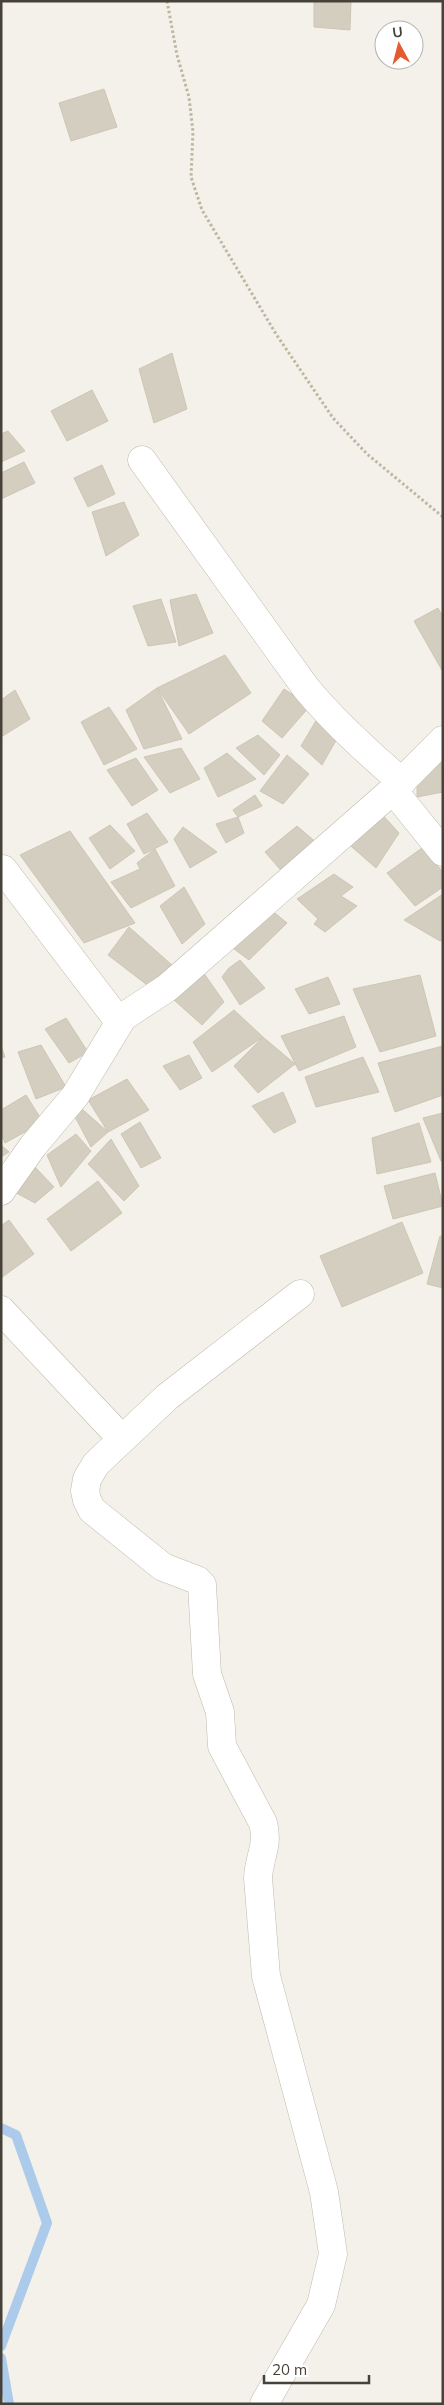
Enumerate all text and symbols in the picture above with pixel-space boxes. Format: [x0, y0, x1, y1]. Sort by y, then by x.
north arrow [374, 20, 424, 70]
text: U [391, 23, 404, 42]
scale bar [264, 2352, 369, 2384]
text: 20 m [272, 2360, 307, 2379]

